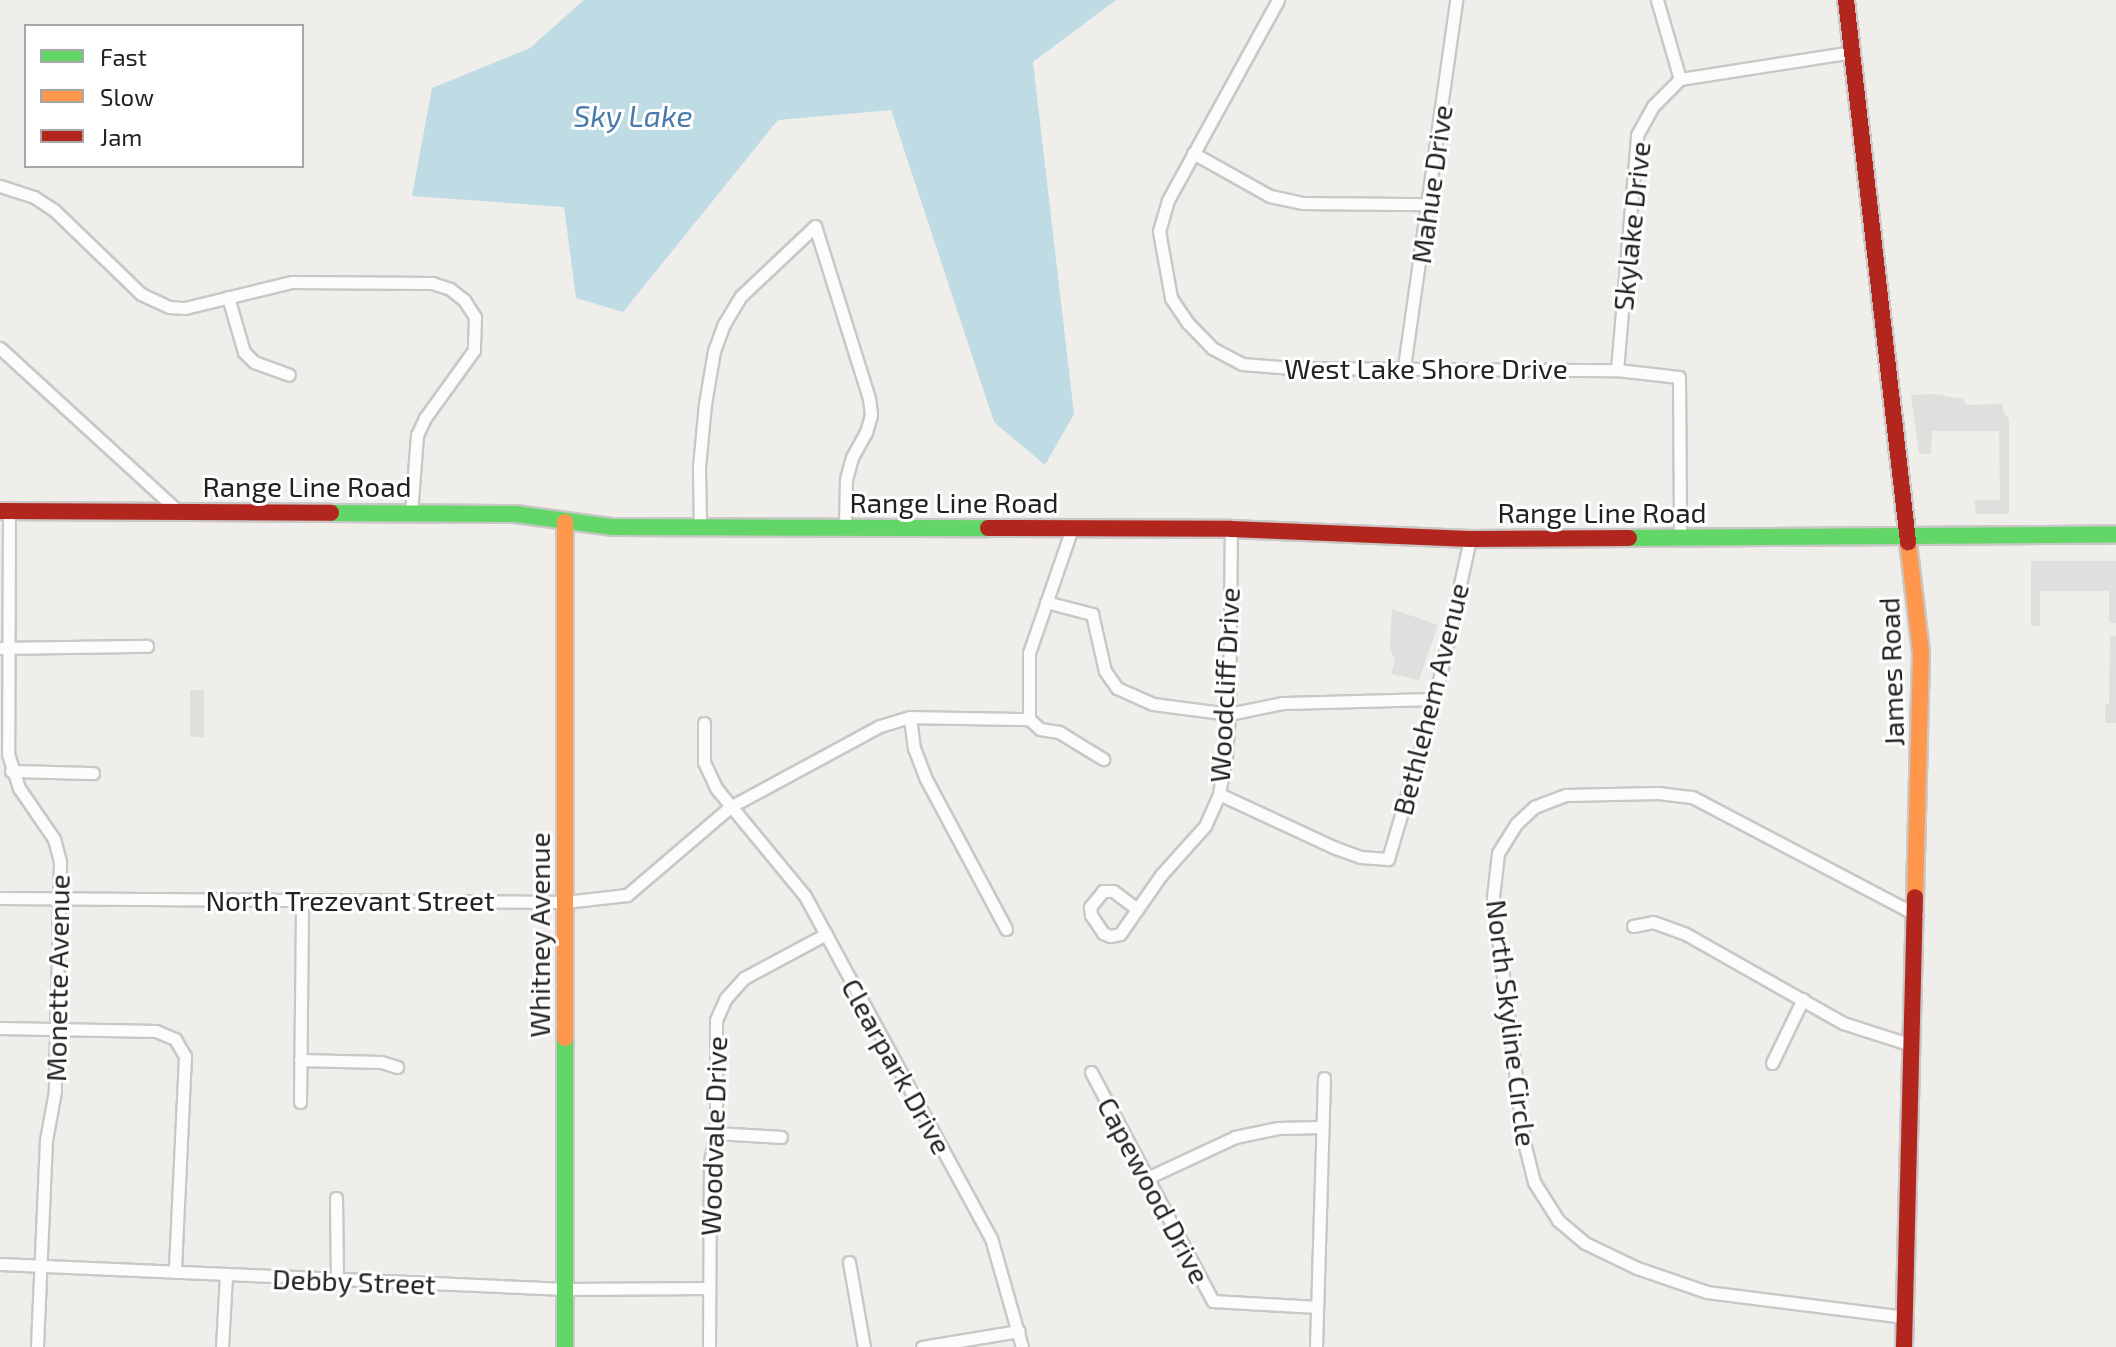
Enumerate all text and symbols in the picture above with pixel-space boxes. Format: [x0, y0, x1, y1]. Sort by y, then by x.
legend [24, 24, 304, 168]
text: Fast [100, 42, 147, 71]
text: Slow [100, 82, 154, 111]
water label: Sky Lake [573, 97, 693, 133]
street label: Mahue Drive [1403, 102, 1459, 266]
text: Jam [100, 122, 142, 151]
street label: Skylake Drive [1605, 140, 1657, 312]
street label: West Lake Shore Drive [1284, 351, 1568, 385]
street label: Range Line Road [202, 469, 412, 503]
street label: Range Line Road [849, 485, 1059, 519]
street label: Range Line Road [1497, 495, 1707, 529]
street label: Bethlehem Avenue [1385, 579, 1475, 819]
street label: Woodcliff Drive [1202, 587, 1246, 783]
street label: James Road [1872, 597, 1910, 747]
street label: Whitney Avenue [522, 832, 556, 1038]
street label: Monette Avenue [38, 874, 76, 1082]
street label: North Trezevant Street [205, 883, 495, 917]
street label: North Skyline Circle [1480, 898, 1544, 1148]
street label: Clearpark Drive [835, 972, 959, 1160]
street label: Woodvale Drive [693, 1035, 733, 1237]
street label: Capewood Drive [1091, 1091, 1217, 1289]
street label: Debby Street [271, 1261, 437, 1301]

